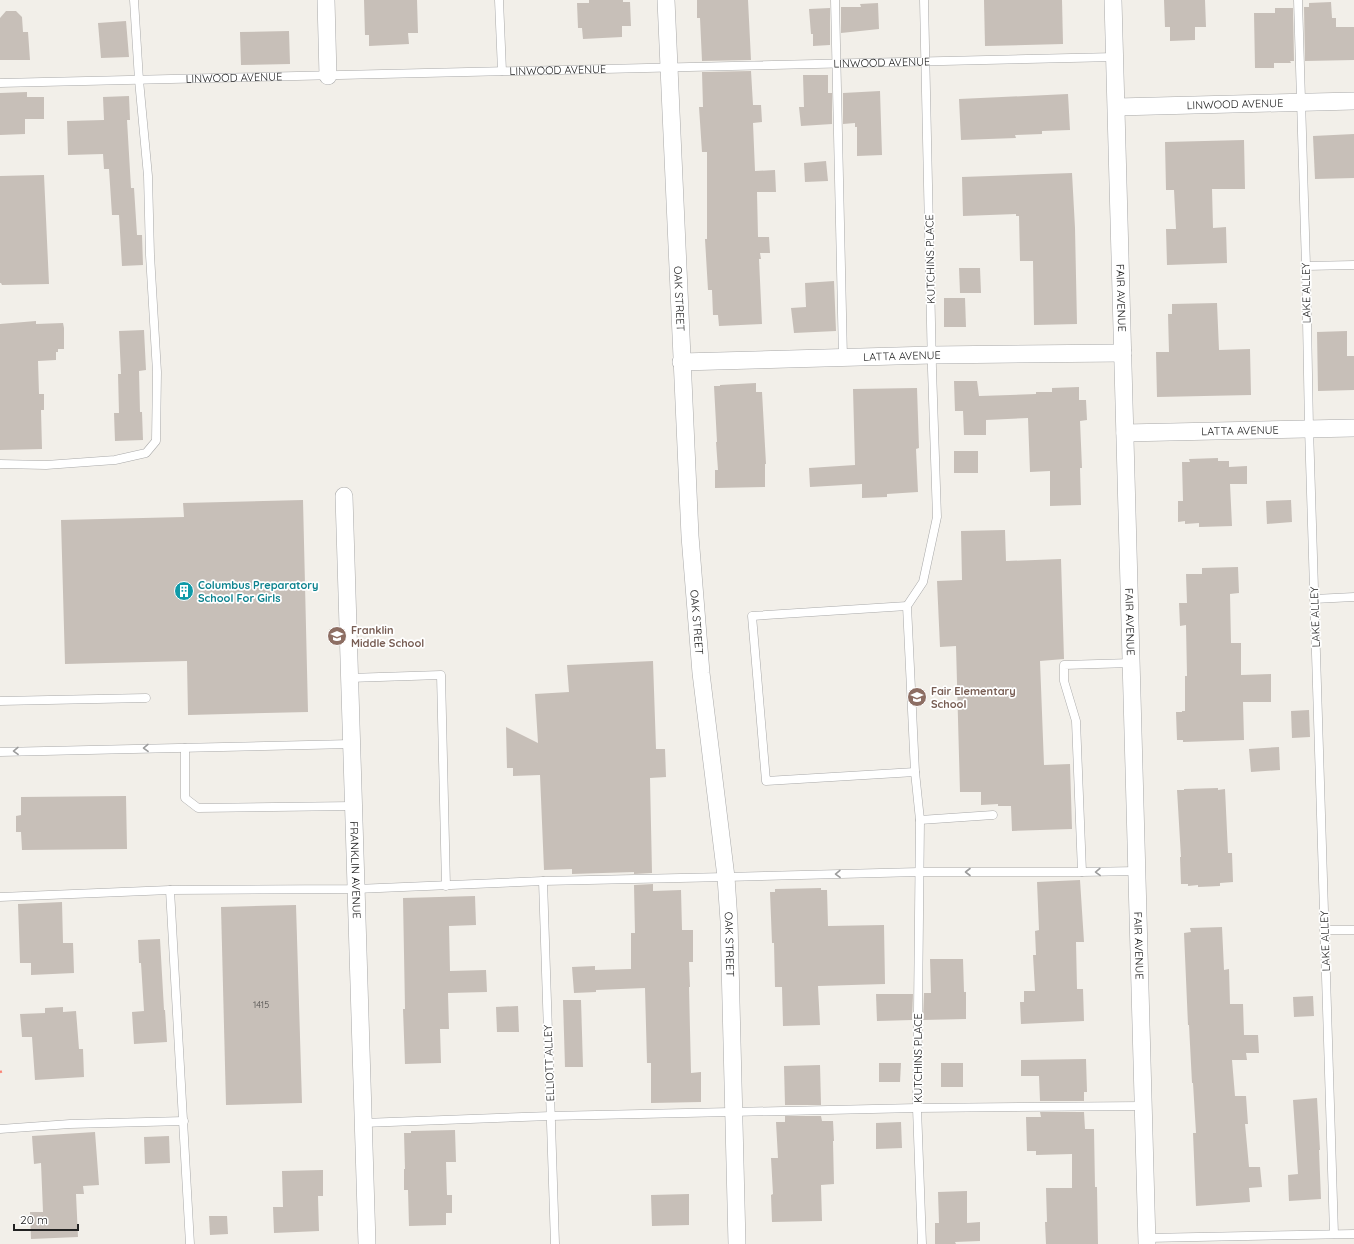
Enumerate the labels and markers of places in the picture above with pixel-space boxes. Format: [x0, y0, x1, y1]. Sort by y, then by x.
place label: Columbus Preparatory School For Girls [198, 578, 319, 605]
building icon: Columbus Preparatory School For Girls [173, 580, 195, 602]
place label: Franklin Middle School [351, 623, 424, 650]
school or university icon: Franklin Middle School [326, 625, 348, 647]
place label: Fair Elementary School [931, 684, 1016, 711]
school or university icon: Fair Elementary School [906, 686, 928, 708]

